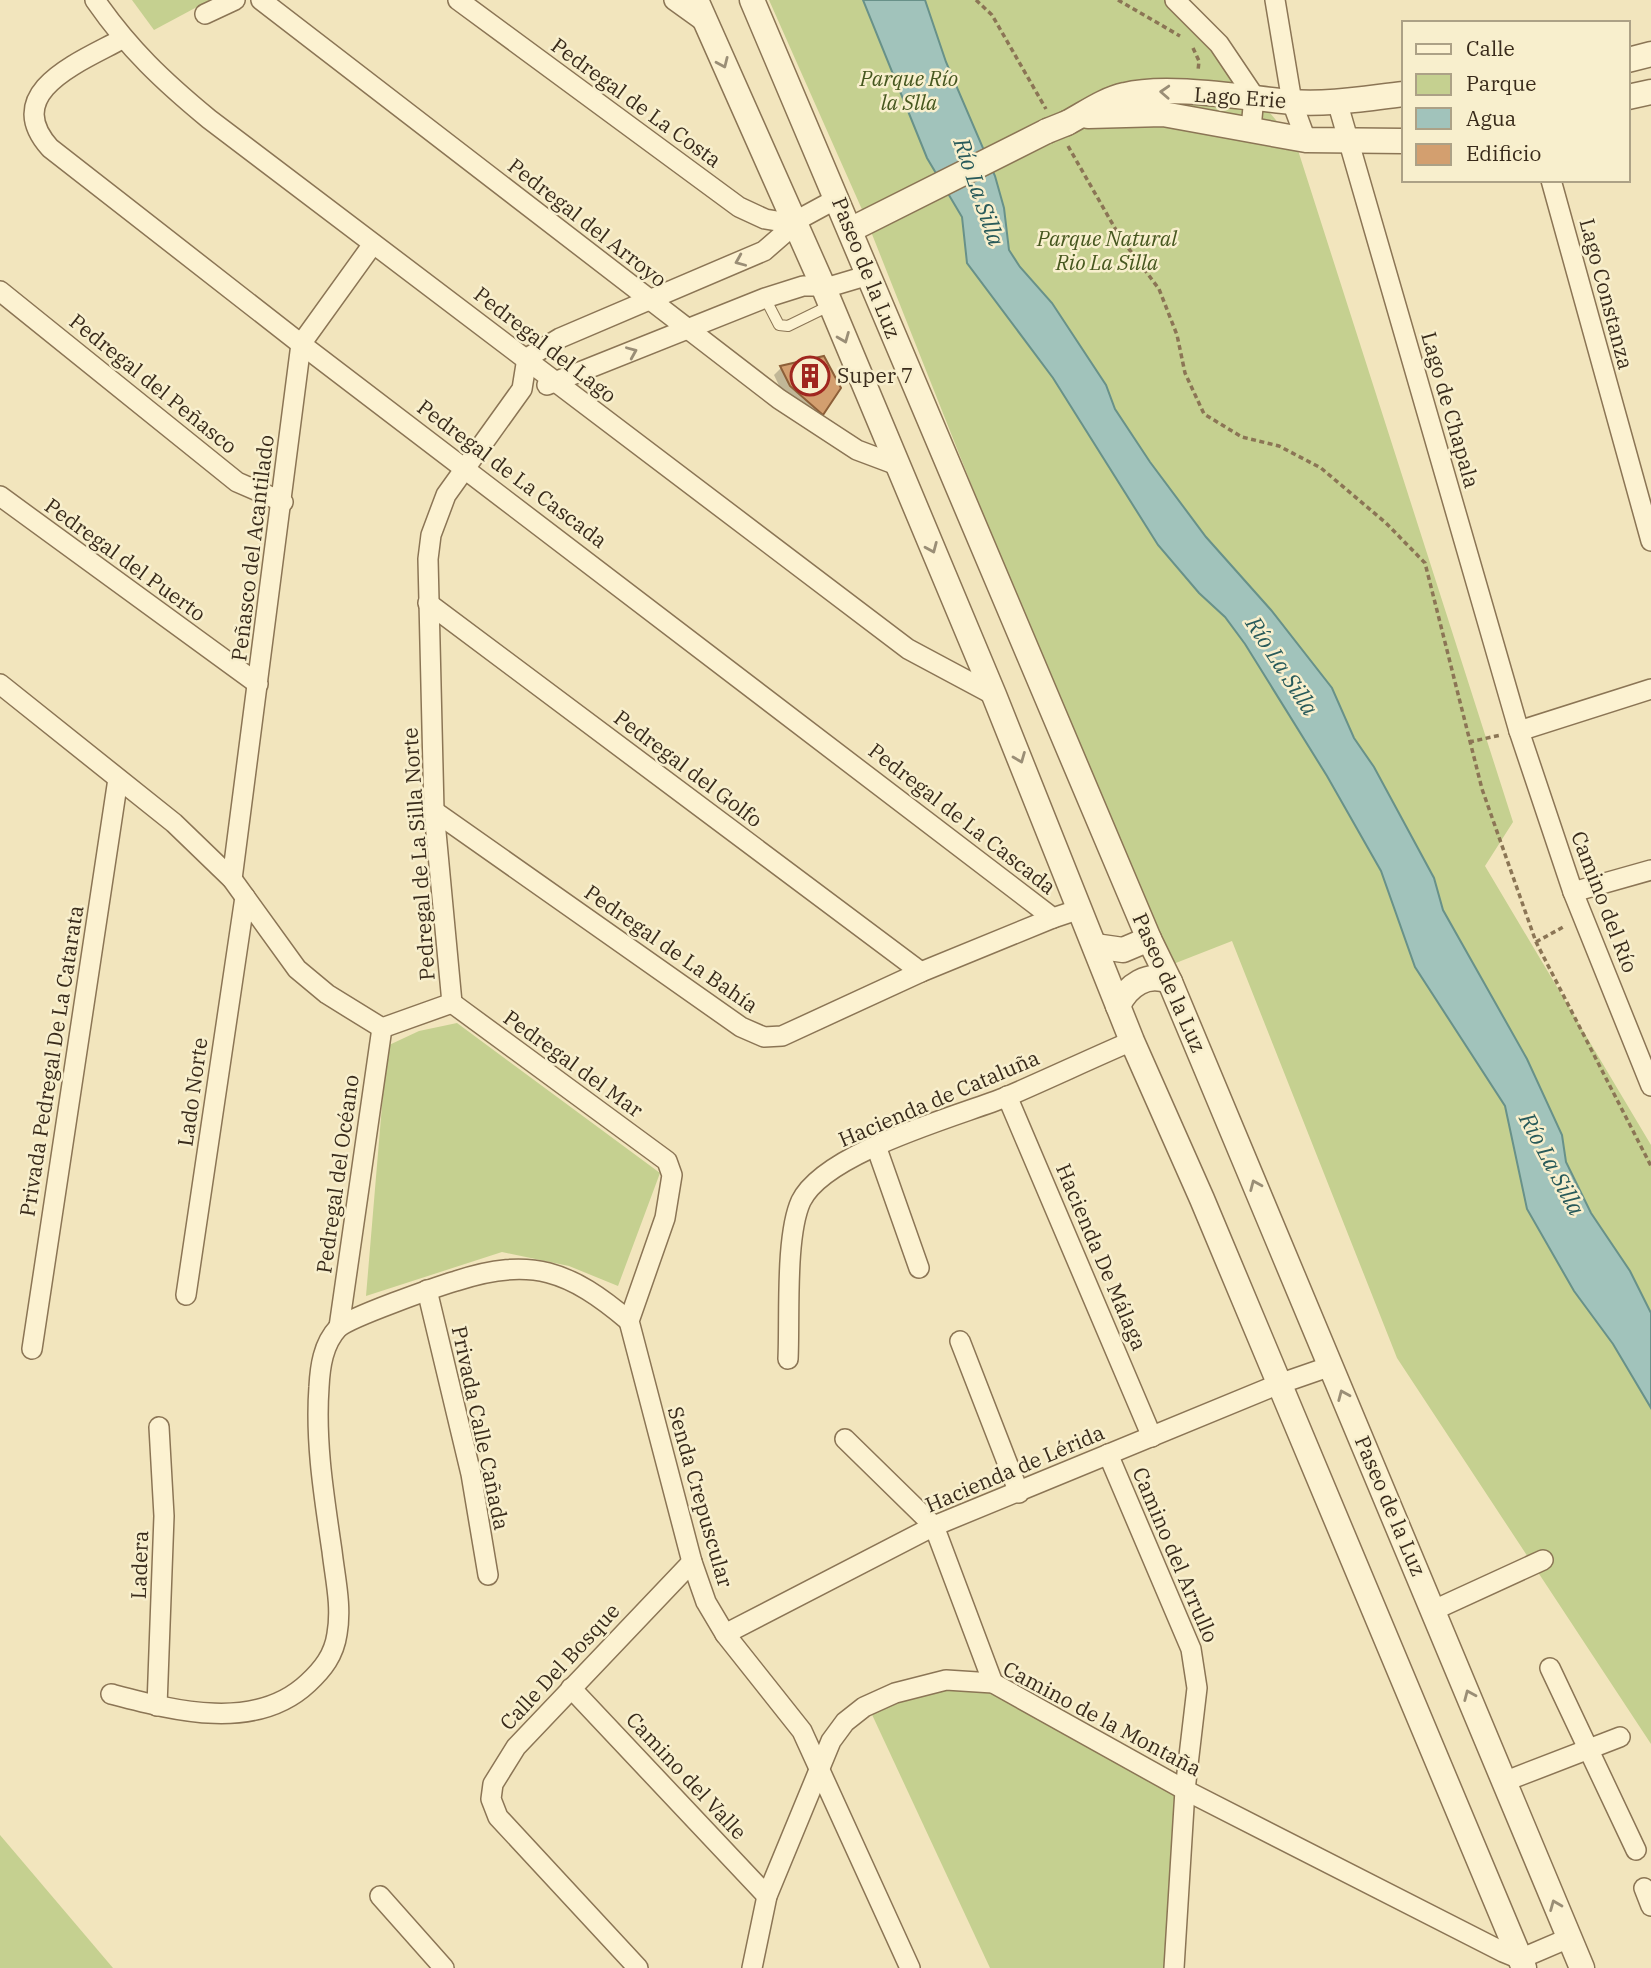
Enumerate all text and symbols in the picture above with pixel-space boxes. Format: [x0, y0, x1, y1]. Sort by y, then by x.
legend [1402, 21, 1630, 182]
street label: Pedregal de La Costa [546, 31, 727, 173]
text: Calle [1466, 34, 1515, 62]
one-way arrow [715, 55, 729, 68]
park label: Parque Río la Slla [859, 64, 958, 116]
text: Parque [1466, 69, 1536, 97]
street label: Lago Erie [1193, 80, 1287, 114]
one-way arrow [1160, 85, 1171, 100]
text: Agua [1466, 104, 1516, 132]
water label: Río La Silla [947, 133, 1013, 250]
text: Edificio [1466, 139, 1541, 167]
street label: Pedregal del Arroyo [502, 151, 673, 293]
street label: Paseo de la Luz [826, 193, 908, 342]
street label: Lago Constanza [1573, 215, 1641, 372]
park label: Parque Natural Rio La Silla [1036, 224, 1178, 276]
one-way arrow [735, 253, 747, 267]
street label: Pedregal del Lago [469, 280, 623, 409]
street label: Pedregal del Peñasco [64, 307, 243, 460]
street label: Lago de Chapala [1415, 328, 1487, 491]
one-way arrow [836, 331, 850, 343]
one-way arrow [626, 346, 638, 360]
building icon: Super 7 [789, 355, 831, 397]
place label: Super 7 [837, 361, 913, 389]
street label: Pedregal de La Cascada [412, 393, 613, 554]
street label: Peñasco del Acantilado [224, 433, 280, 663]
street label: Pedregal del Puerto [39, 491, 212, 627]
one-way arrow [924, 541, 938, 553]
water label: Río La Silla [1239, 609, 1326, 721]
street label: Pedregal del Golfo [609, 703, 768, 833]
street label: Pedregal de La Silla Norte [395, 727, 441, 981]
street label: Pedregal de La Cascada [863, 736, 1062, 900]
one-way arrow [1011, 751, 1025, 763]
street label: Camino del Río [1565, 827, 1645, 976]
street label: Pedregal de La Bahía [579, 878, 764, 1019]
street label: Privada Pedregal De La Catarata [13, 903, 89, 1218]
street label: Paseo de la Luz [1127, 908, 1213, 1057]
street label: Pedregal del Mar [498, 1003, 649, 1124]
street label: Lado Norte [171, 1036, 214, 1148]
street label: Hacienda de Cataluña [834, 1043, 1043, 1153]
street label: Pedregal del Océano [309, 1073, 365, 1275]
water label: Río La Silla [1513, 1106, 1593, 1221]
street label: Hacienda De Málaga [1050, 1159, 1154, 1354]
one-way arrow [1249, 1180, 1263, 1192]
street label: Privada Calle Cañada [446, 1323, 516, 1532]
one-way arrow [1337, 1389, 1351, 1402]
street label: Senda Crepuscular [662, 1403, 740, 1591]
street label: Hacienda de Lérida [921, 1418, 1108, 1518]
street label: Paseo de la Luz [1349, 1431, 1433, 1580]
street label: Camino del Arrullo [1126, 1463, 1225, 1646]
street label: Ladera [124, 1530, 154, 1600]
street label: Calle Del Bosque [493, 1597, 625, 1736]
street label: Camino de la Montaña [999, 1654, 1206, 1782]
one-way arrow [1463, 1689, 1477, 1702]
street label: Camino del Valle [620, 1706, 753, 1845]
one-way arrow [1549, 1900, 1563, 1913]

